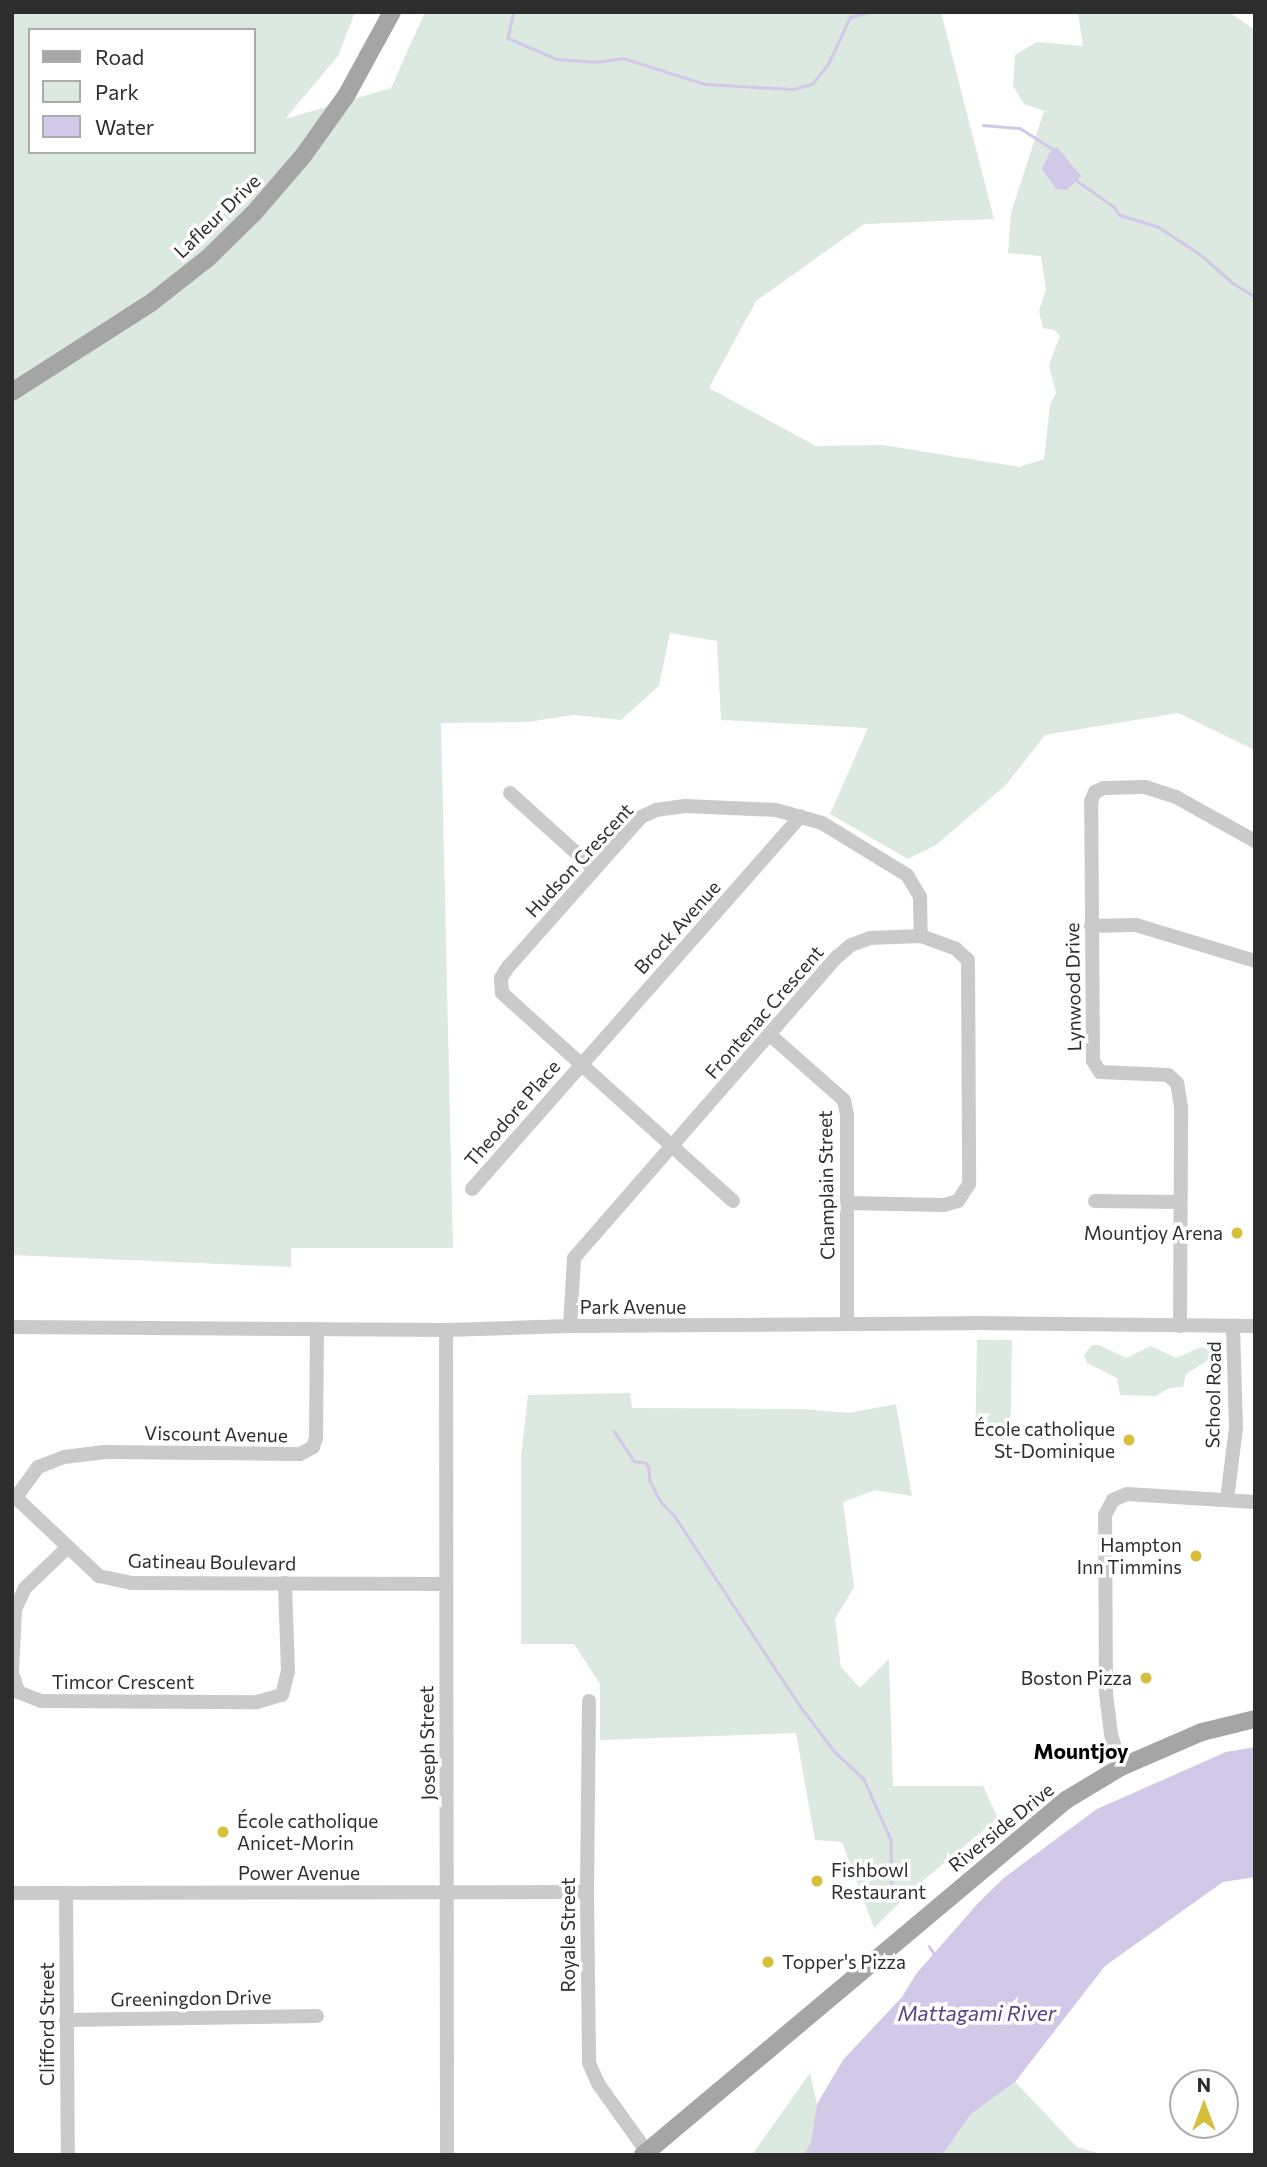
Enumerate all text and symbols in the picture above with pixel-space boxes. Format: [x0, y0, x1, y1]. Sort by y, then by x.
legend [28, 28, 256, 154]
text: Road [95, 44, 144, 69]
text: Park [95, 79, 139, 104]
text: Water [95, 114, 154, 139]
street label: Lafleur Drive [169, 169, 265, 263]
street label: Hudson Crescent [520, 798, 638, 922]
street label: Brock Avenue [629, 876, 725, 978]
street label: Lynwood Drive [1060, 922, 1086, 1052]
street label: Frontenac Crescent [700, 941, 828, 1083]
street label: Theodore Place [460, 1055, 564, 1171]
street label: Champlain Street [813, 1110, 839, 1260]
place label: Mountjoy Arena [1084, 1222, 1223, 1244]
marker: Mountjoy Arena [1229, 1225, 1245, 1241]
street label: Park Avenue [580, 1296, 686, 1318]
street label: School Road [1201, 1341, 1225, 1449]
place label: École catholique St-Dominique [974, 1418, 1115, 1462]
street label: Viscount Avenue [144, 1421, 288, 1447]
marker: École catholique St-Dominique [1121, 1432, 1137, 1448]
place label: Hampton Inn Timmins [1077, 1534, 1182, 1578]
marker: Hampton Inn Timmins [1188, 1548, 1204, 1564]
street label: Gatineau Boulevard [128, 1549, 296, 1575]
place label: Boston Pizza [1021, 1667, 1132, 1689]
marker: Boston Pizza [1138, 1670, 1154, 1686]
street label: Timcor Crescent [52, 1671, 194, 1693]
street label: Joseph Street [415, 1685, 439, 1801]
district label: Mountjoy [1033, 1738, 1129, 1764]
street label: Riverside Drive [944, 1778, 1058, 1876]
place label: École catholique Anicet-Morin [237, 1810, 378, 1854]
marker: École catholique Anicet-Morin [215, 1824, 231, 1840]
place label: Fishbowl Restaurant [831, 1859, 926, 1903]
street label: Power Avenue [238, 1862, 360, 1884]
marker: Fishbowl Restaurant [809, 1873, 825, 1889]
street label: Royale Street [557, 1878, 579, 1992]
place label: Topper's Pizza [782, 1951, 906, 1973]
marker: Topper's Pizza [760, 1954, 776, 1970]
street label: Clifford Street [36, 1962, 58, 2086]
street label: Greeningdon Drive [110, 1985, 272, 2011]
water label: Mattagami River [898, 2000, 1056, 2026]
north arrow [1169, 2069, 1239, 2139]
text: N [1197, 2073, 1211, 2096]

